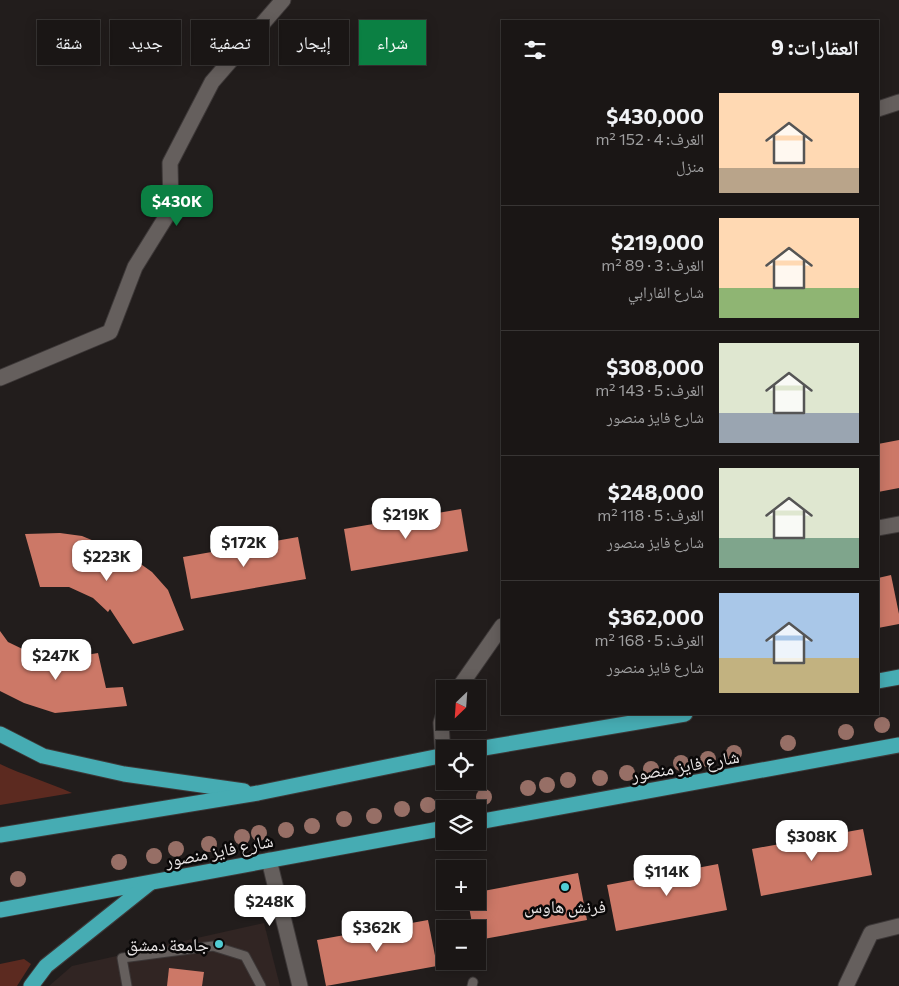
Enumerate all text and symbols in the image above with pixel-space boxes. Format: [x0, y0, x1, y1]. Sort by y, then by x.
chip: شقة [37, 20, 100, 65]
chip: جديد [110, 20, 181, 65]
chip: تصفية [191, 20, 269, 65]
chip: إيجار [279, 20, 349, 65]
chip: شراء [359, 20, 426, 65]
text: العقارات: 9 [771, 34, 859, 59]
icon: filters [521, 36, 549, 64]
text: $430,000 [606, 103, 704, 128]
icon: home [759, 113, 819, 173]
text: الغرف: 4 · 152 m² [595, 129, 704, 148]
text: منزل [676, 156, 704, 175]
pin: $430K [142, 184, 212, 227]
text: $430K [152, 191, 202, 210]
text: $219,000 [611, 229, 704, 254]
icon: home [759, 238, 819, 298]
text: الغرف: 3 · 89 m² [601, 255, 704, 274]
text: شارع الفارابي [628, 282, 704, 301]
text: $308,000 [606, 354, 704, 379]
icon: home [759, 363, 819, 423]
text: الغرف: 5 · 143 m² [595, 380, 704, 399]
text: شارع فايز منصور [607, 407, 704, 426]
text: $248,000 [608, 479, 704, 504]
icon: home [759, 488, 819, 548]
pin: $219K [371, 498, 441, 540]
text: $219K [383, 504, 429, 523]
text: الغرف: 5 · 118 m² [597, 505, 704, 524]
pin: $172K [209, 526, 279, 568]
text: $172K [221, 532, 267, 551]
text: شارع فايز منصور [607, 532, 704, 551]
pin: $223K [72, 540, 142, 582]
text: $223K [83, 546, 131, 565]
text: $362,000 [608, 604, 704, 629]
icon: home [759, 613, 819, 673]
text: الغرف: 5 · 168 m² [594, 630, 704, 649]
pin: $247K [21, 638, 91, 681]
text: $247K [32, 645, 80, 664]
text: شارع فايز منصور [607, 657, 704, 676]
north arrow [436, 680, 486, 730]
map controls [436, 680, 486, 970]
button: locate [436, 740, 486, 790]
street label: شارع فايز منصور [628, 745, 741, 786]
button: layers [436, 800, 486, 850]
pin: $308K [777, 820, 847, 862]
text: $308K [787, 826, 837, 845]
street label: شارع فايز منصور [162, 829, 275, 872]
pin: $114K [632, 854, 702, 897]
button: + [436, 860, 486, 910]
text: $114K [645, 861, 689, 880]
marker: فرنش هاوس [559, 881, 571, 893]
pin: $248K [235, 884, 305, 927]
text: $248K [246, 891, 294, 910]
place label: فرنش هاوس [524, 895, 606, 918]
pin: $362K [342, 910, 412, 953]
text: $362K [353, 917, 401, 936]
button: − [436, 920, 486, 970]
place label: جامعة دمشق [127, 933, 209, 956]
marker: جامعة دمشق [213, 938, 225, 950]

